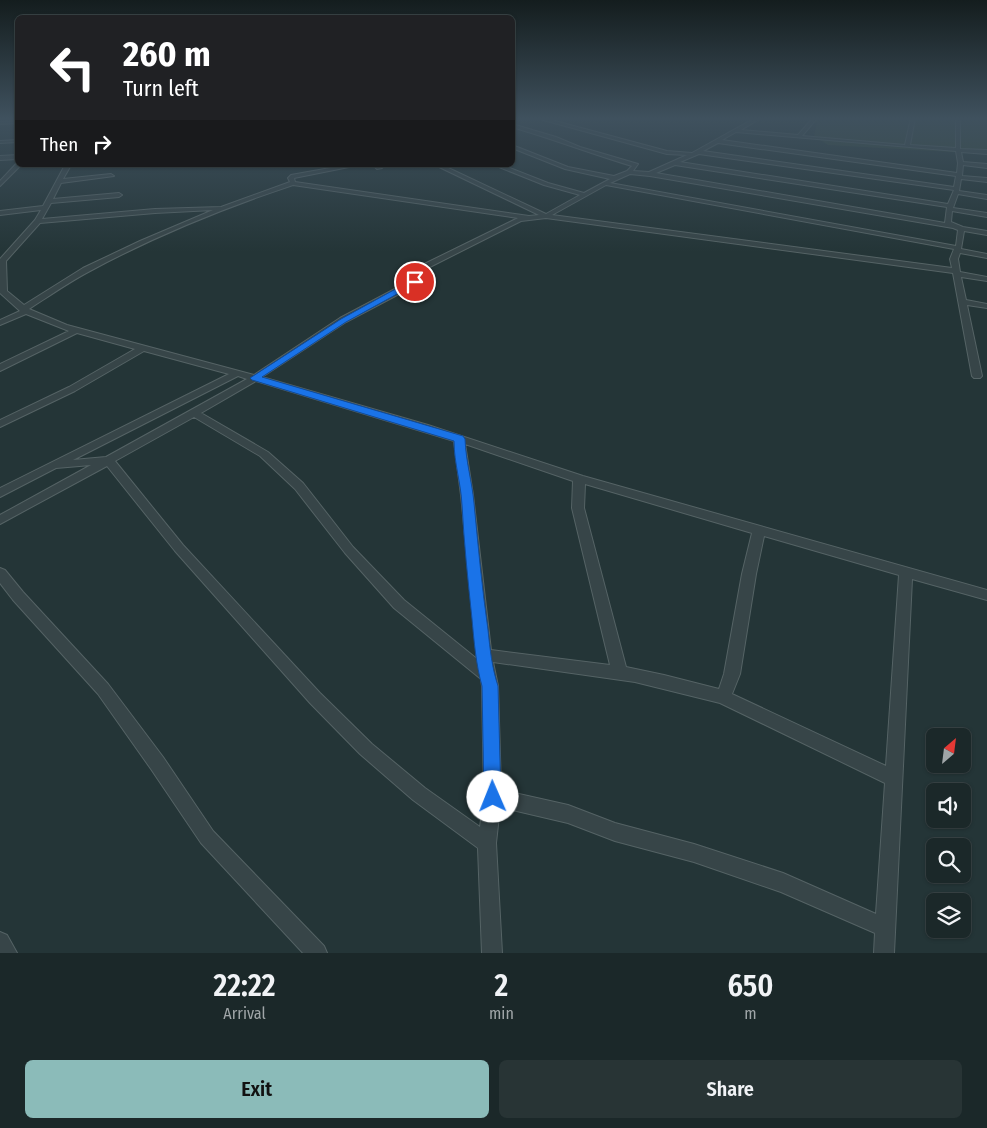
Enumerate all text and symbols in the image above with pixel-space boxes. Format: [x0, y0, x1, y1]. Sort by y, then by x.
text: 260 m [123, 33, 211, 75]
icon: left [40, 35, 105, 100]
text: Turn left [123, 75, 199, 102]
icon: right [88, 130, 116, 158]
text: Then [40, 133, 78, 156]
pin [394, 261, 436, 303]
icon: arrive [401, 268, 429, 296]
north arrow [926, 728, 971, 772]
map controls [926, 728, 971, 938]
position arrow [466, 770, 518, 822]
button: sound [926, 783, 971, 828]
button: search [926, 838, 971, 883]
button: layers [926, 893, 971, 938]
text: 22:22 [214, 968, 275, 1004]
text: 2 [495, 968, 508, 1004]
text: 650 [727, 968, 773, 1004]
text: Arrival [223, 1004, 266, 1023]
text: min [489, 1004, 514, 1023]
text: m [744, 1004, 757, 1023]
button: Exit [25, 1060, 489, 1118]
button: Share [499, 1060, 962, 1118]

